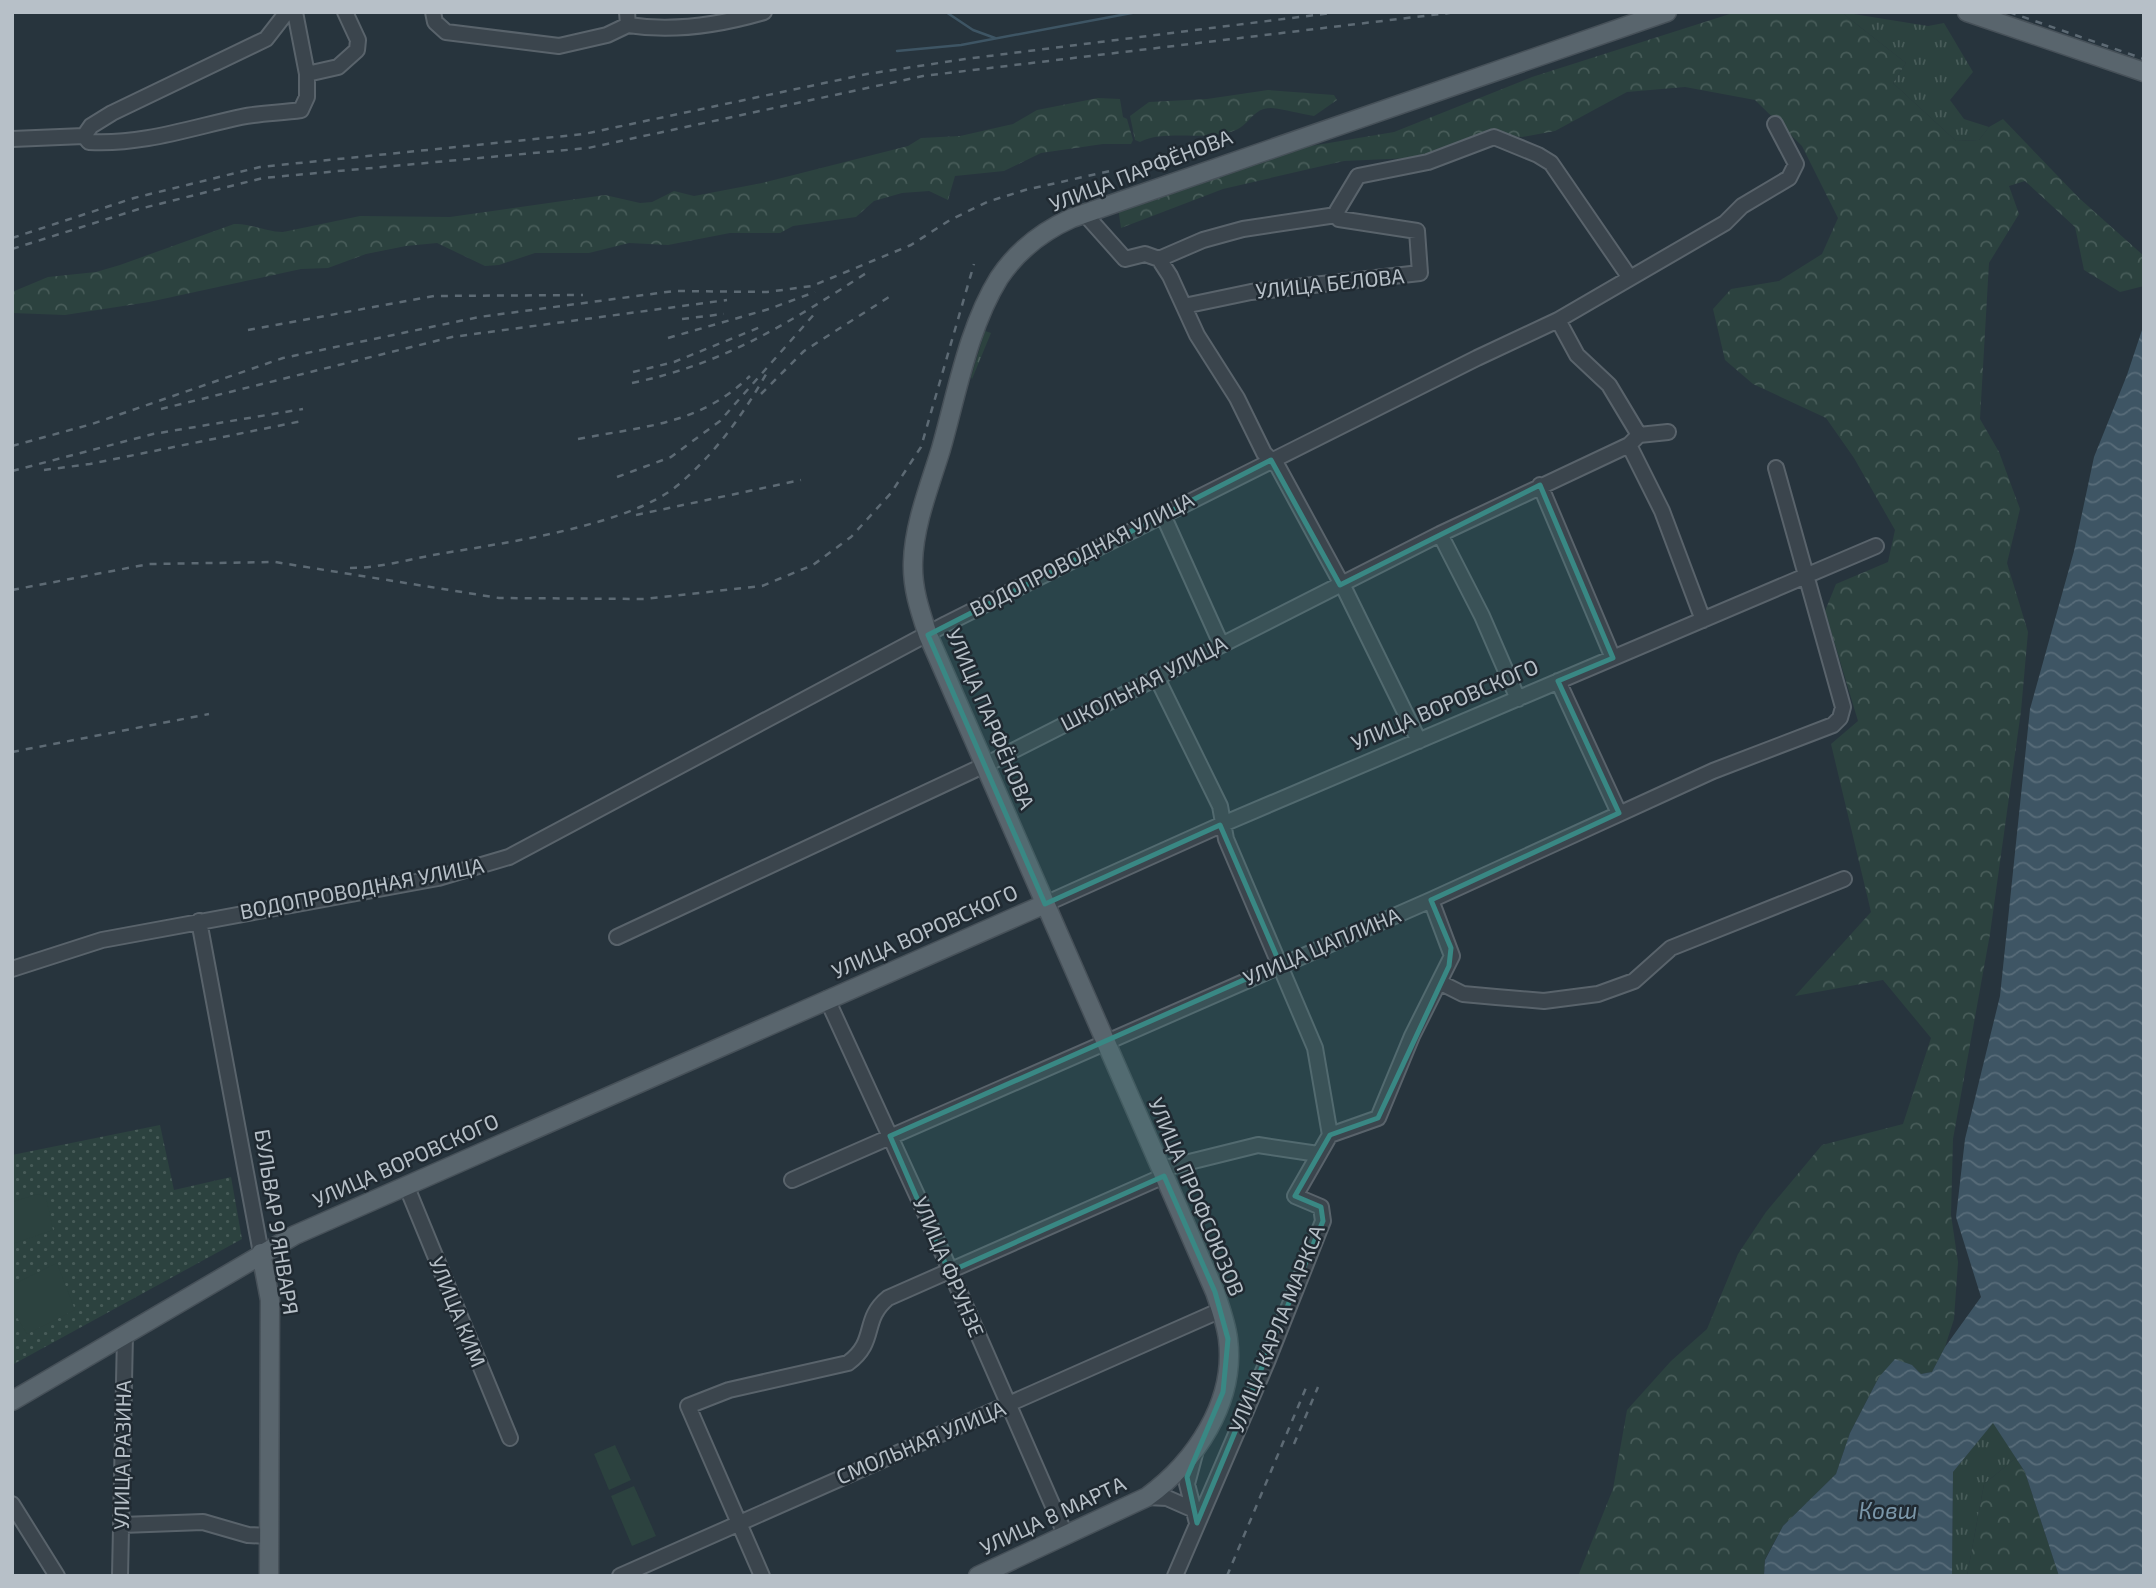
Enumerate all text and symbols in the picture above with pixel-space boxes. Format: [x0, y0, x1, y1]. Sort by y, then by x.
street label: УЛИЦА ПАРФЁНОВА [1045, 123, 1235, 216]
street label: УЛИЦА БЕЛОВА [1254, 262, 1405, 303]
street label: ВОДОПРОВОДНАЯ УЛИЦА [965, 486, 1198, 621]
street label: УЛИЦА ПАРФЁНОВА [942, 624, 1041, 813]
street label: ШКОЛЬНАЯ УЛИЦА [1056, 630, 1231, 735]
street label: УЛИЦА ВОРОВСКОГО [1347, 653, 1542, 754]
street label: ВОДОПРОВОДНАЯ УЛИЦА [238, 852, 486, 923]
street label: УЛИЦА ВОРОВСКОГО [828, 878, 1021, 983]
street label: УЛИЦА ЦАПЛИНА [1239, 901, 1404, 990]
street label: УЛИЦА ПРОФСОЮЗОВ [1144, 1094, 1250, 1299]
street label: УЛИЦА ВОРОВСКОГО [309, 1107, 502, 1212]
street label: БУЛЬВАР 9 ЯНВАРЯ [250, 1127, 305, 1316]
street label: УЛИЦА ФРУНЗЕ [909, 1192, 990, 1340]
street label: УЛИЦА КАРЛА МАРКСА [1222, 1221, 1329, 1436]
street label: УЛИЦА КИМ [425, 1253, 492, 1370]
street label: УЛИЦА РАЗИНА [108, 1380, 135, 1530]
street label: СМОЛЬНАЯ УЛИЦА [832, 1395, 1009, 1489]
street label: УЛИЦА 8 МАРТА [976, 1470, 1129, 1559]
water label: Ковш [1859, 1496, 1917, 1524]

